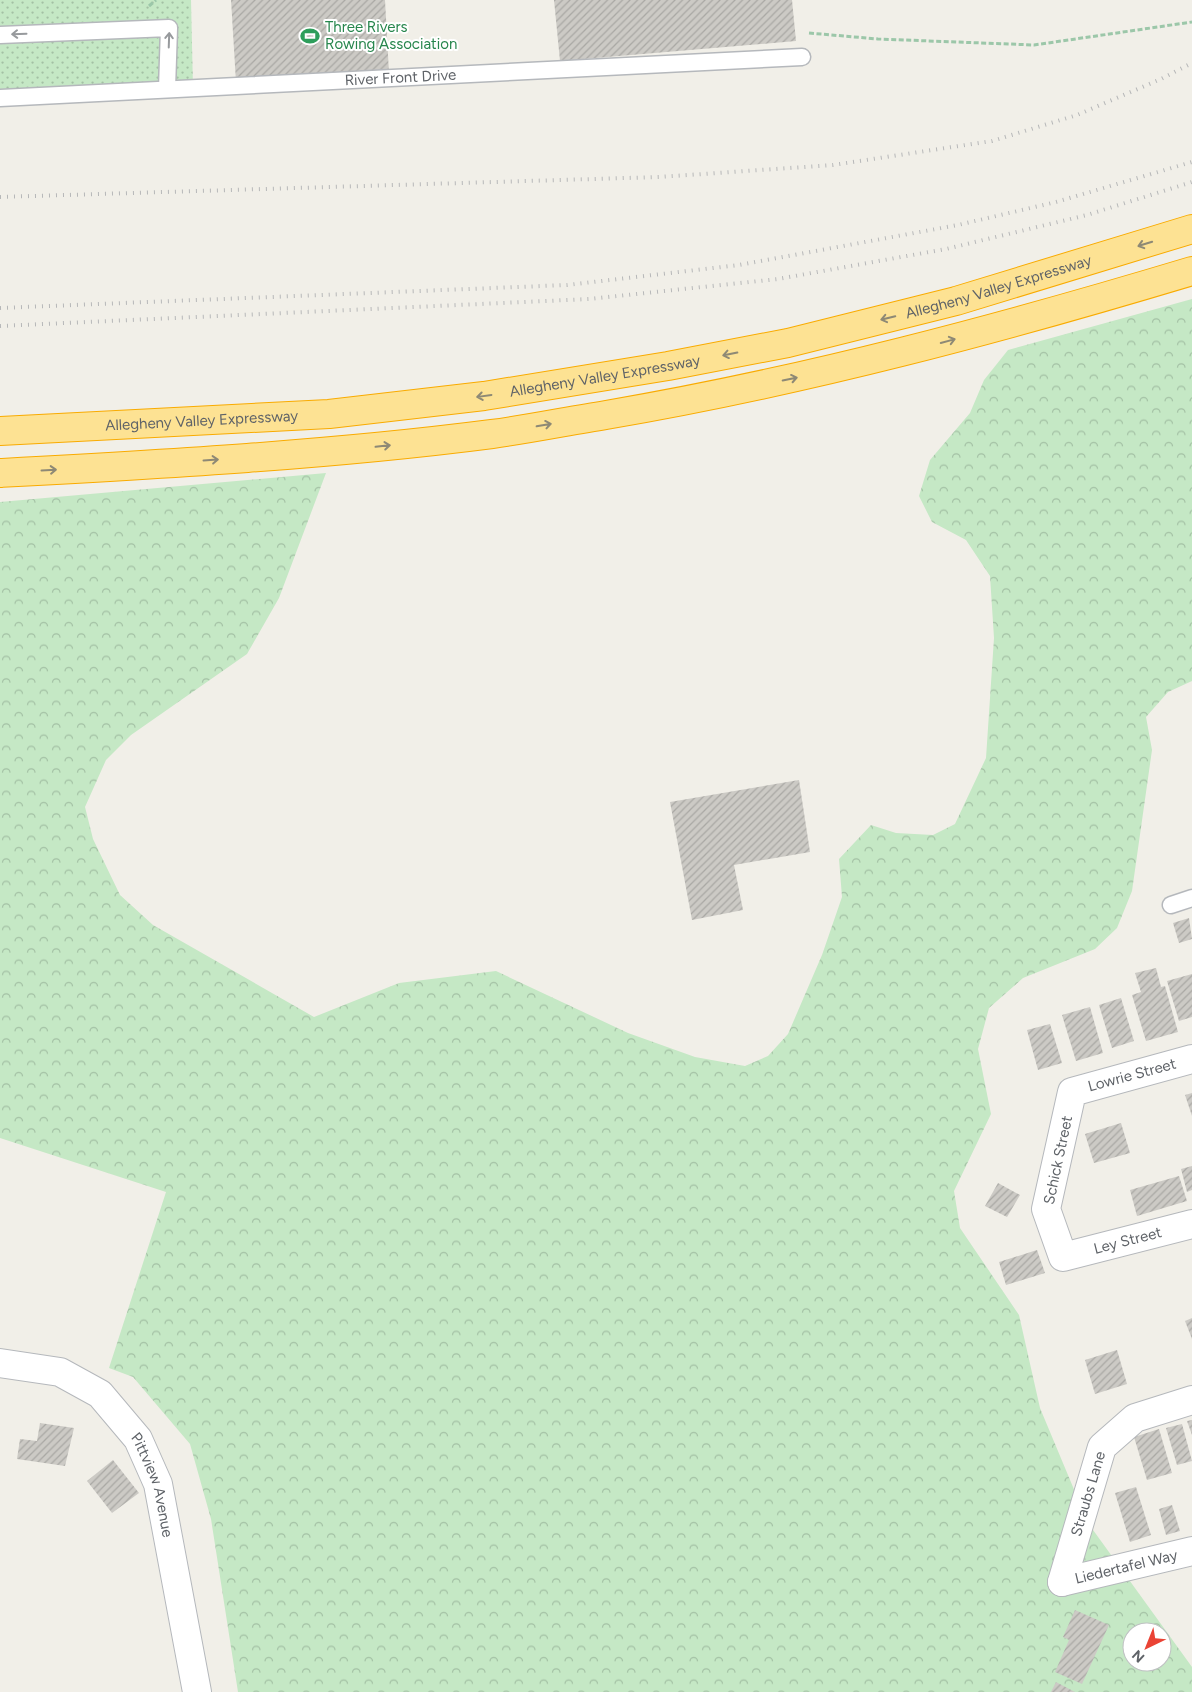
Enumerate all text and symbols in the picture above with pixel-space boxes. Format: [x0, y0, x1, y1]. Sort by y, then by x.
place label: Three Rivers Rowing Association [325, 18, 457, 53]
sports icon: Three Rivers Rowing Association [299, 25, 321, 47]
one-way arrow [11, 30, 27, 39]
one-way arrow [164, 33, 174, 49]
street label: River Front Drive [344, 66, 457, 89]
one-way arrow [1138, 239, 1154, 249]
street label: Allegheny Valley Expressway [904, 251, 1094, 322]
one-way arrow [881, 314, 897, 323]
one-way arrow [939, 336, 955, 345]
one-way arrow [722, 350, 738, 359]
street label: Allegheny Valley Expressway [508, 351, 702, 401]
one-way arrow [781, 374, 797, 383]
one-way arrow [476, 391, 492, 401]
street label: Allegheny Valley Expressway [105, 407, 299, 435]
one-way arrow [536, 420, 552, 430]
one-way arrow [375, 441, 391, 451]
one-way arrow [203, 455, 219, 465]
one-way arrow [40, 466, 56, 475]
street label: Lowrie Street [1086, 1055, 1178, 1095]
street label: Schick Street [1040, 1114, 1076, 1206]
street label: Ley Street [1092, 1223, 1164, 1258]
street label: Pittview Avenue [127, 1429, 177, 1539]
street label: Straubs Lane [1067, 1449, 1109, 1538]
street label: Liedertafel Way [1073, 1546, 1179, 1588]
north arrow [1122, 1622, 1172, 1672]
text: N [1129, 1646, 1148, 1666]

